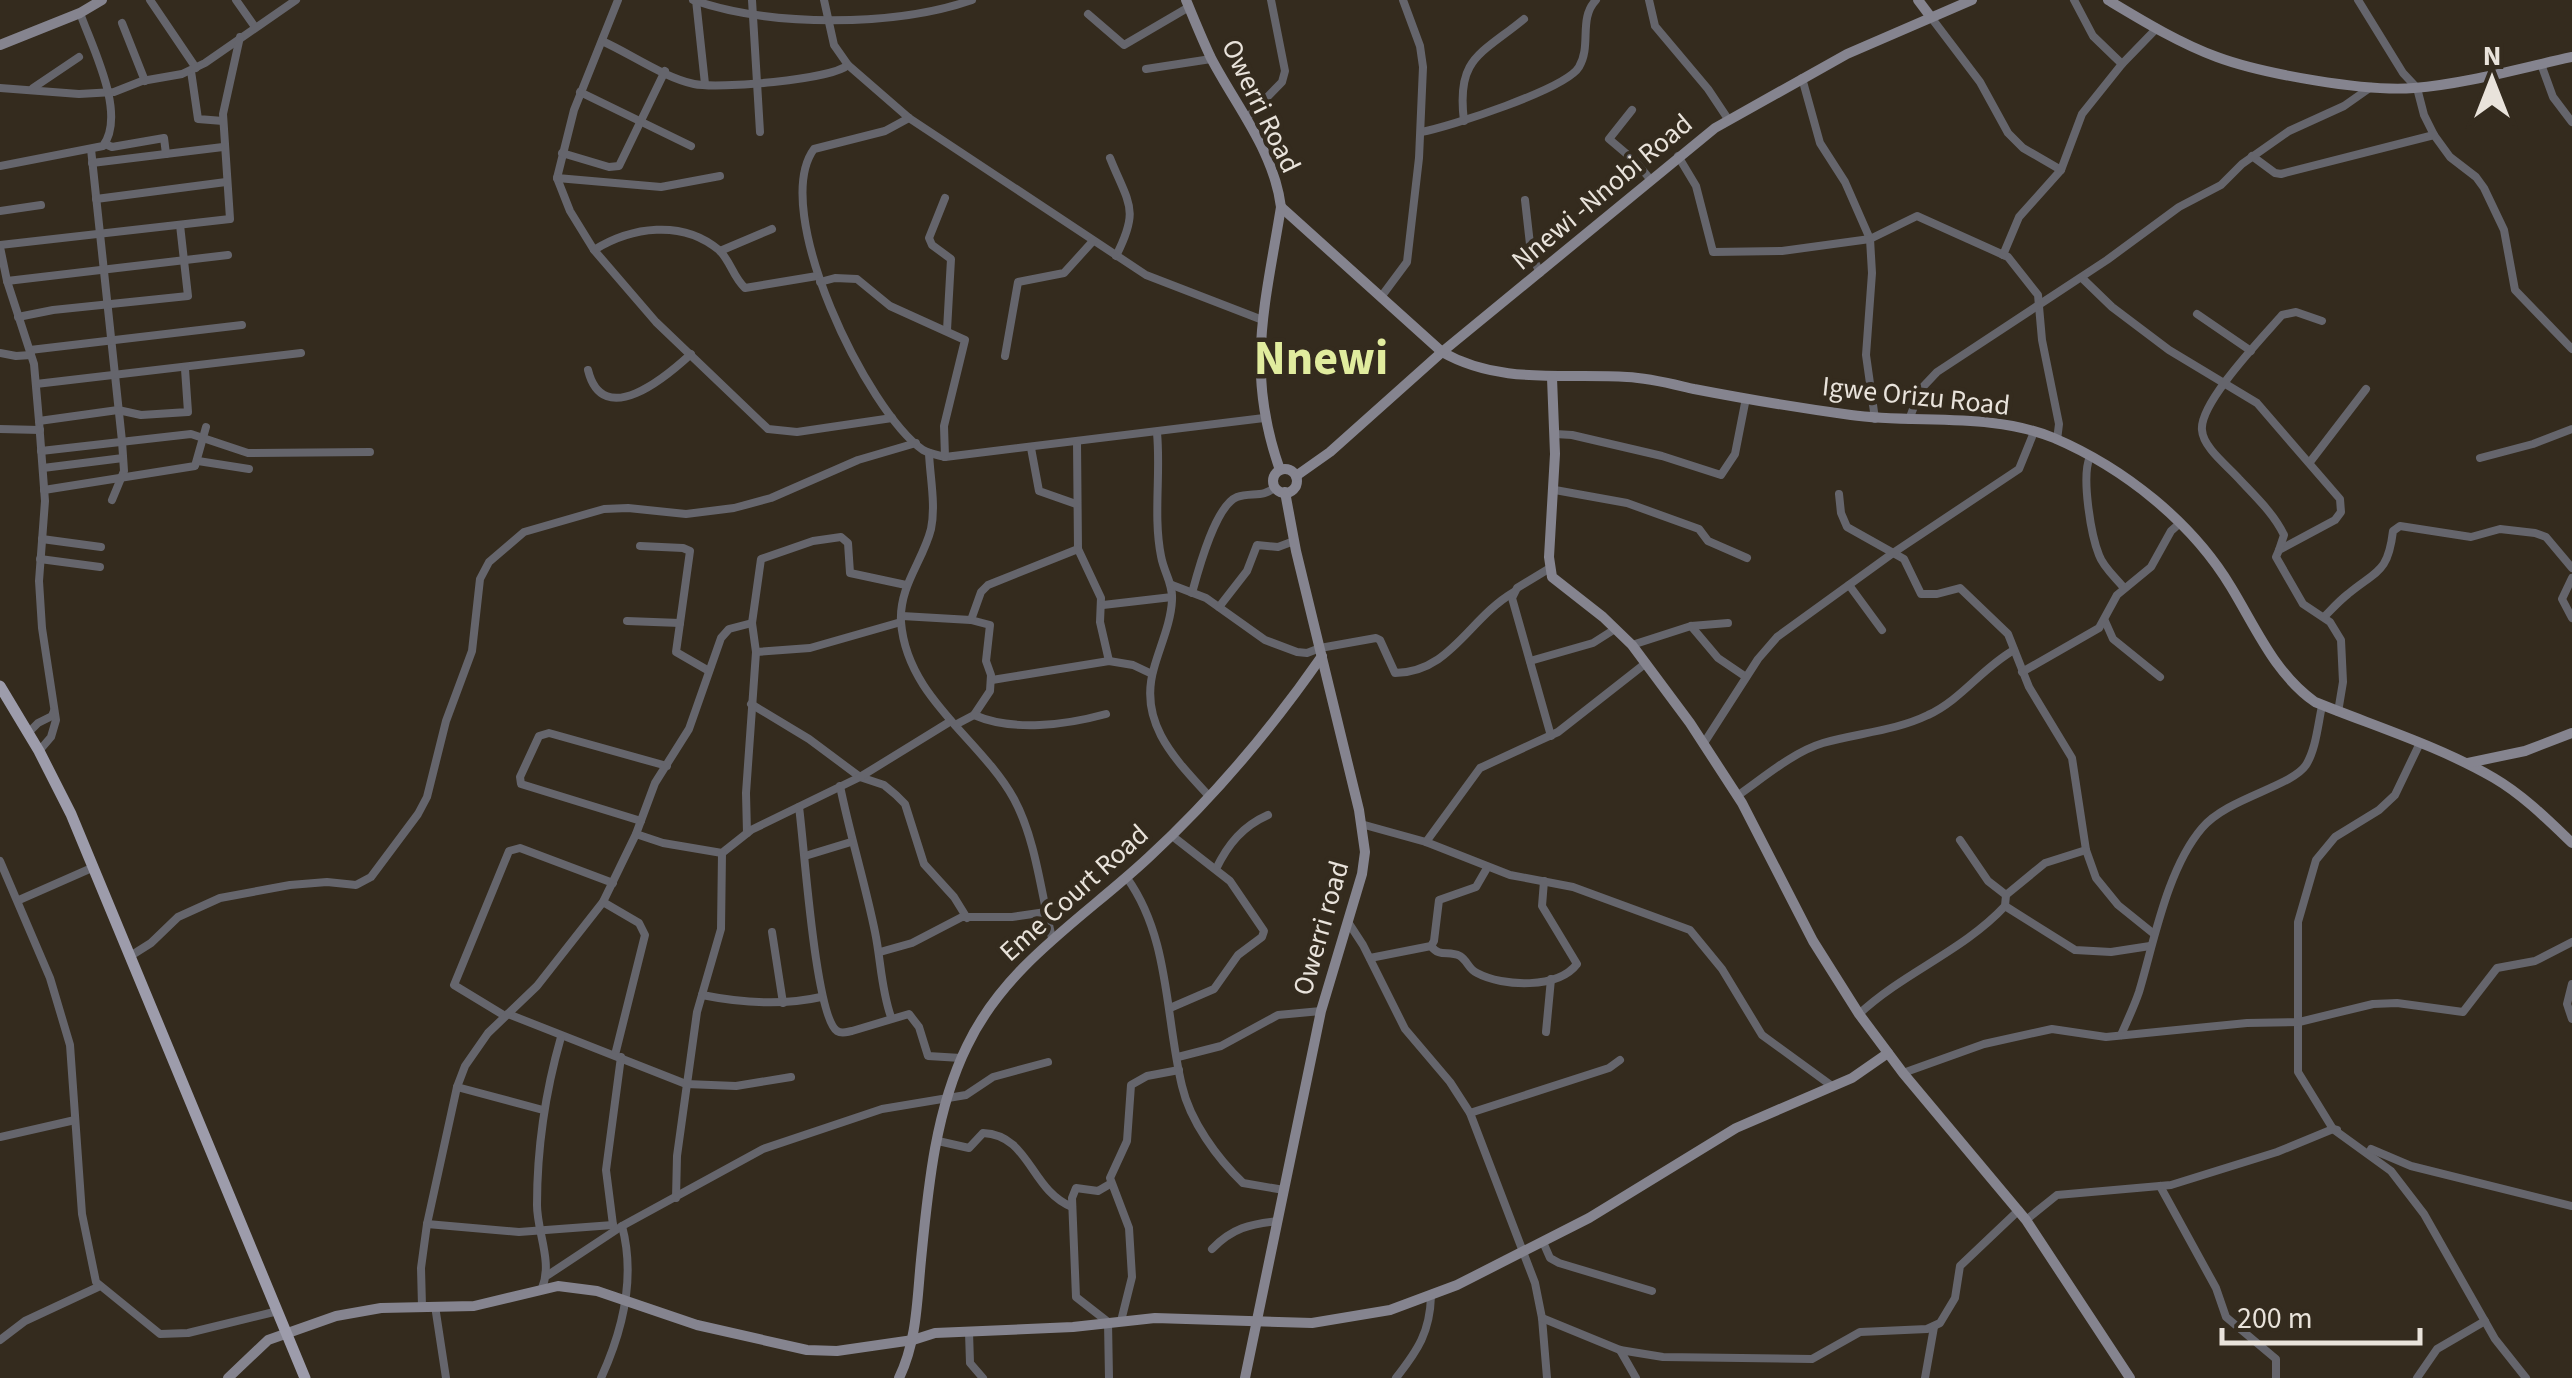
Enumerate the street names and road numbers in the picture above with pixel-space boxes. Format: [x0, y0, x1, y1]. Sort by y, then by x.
street label: Owerri Road [1211, 32, 1311, 180]
street label: Nnewi -Nnobi Road [1503, 104, 1701, 280]
street label: Igwe Orizu Road [1820, 366, 2012, 426]
street label: Eme Court Road [990, 815, 1158, 971]
street label: Owerri road [1283, 856, 1359, 1000]

